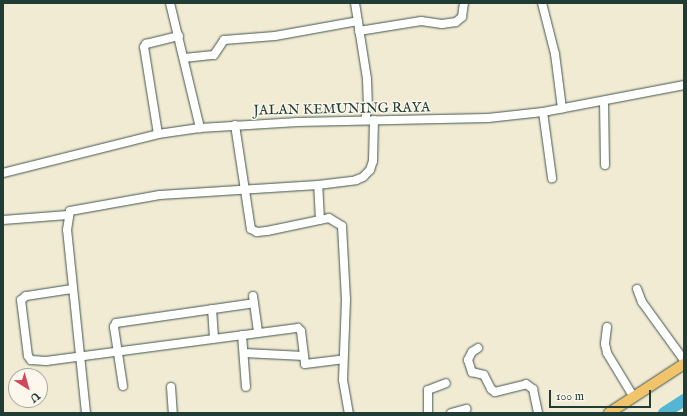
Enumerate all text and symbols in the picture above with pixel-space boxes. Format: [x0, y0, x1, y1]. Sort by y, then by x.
street label: JALAN KEMUNING RAYA [253, 99, 431, 119]
north arrow [8, 368, 48, 408]
scale bar [551, 382, 653, 408]
text: U [27, 388, 43, 405]
text: 100 m [556, 389, 584, 404]

